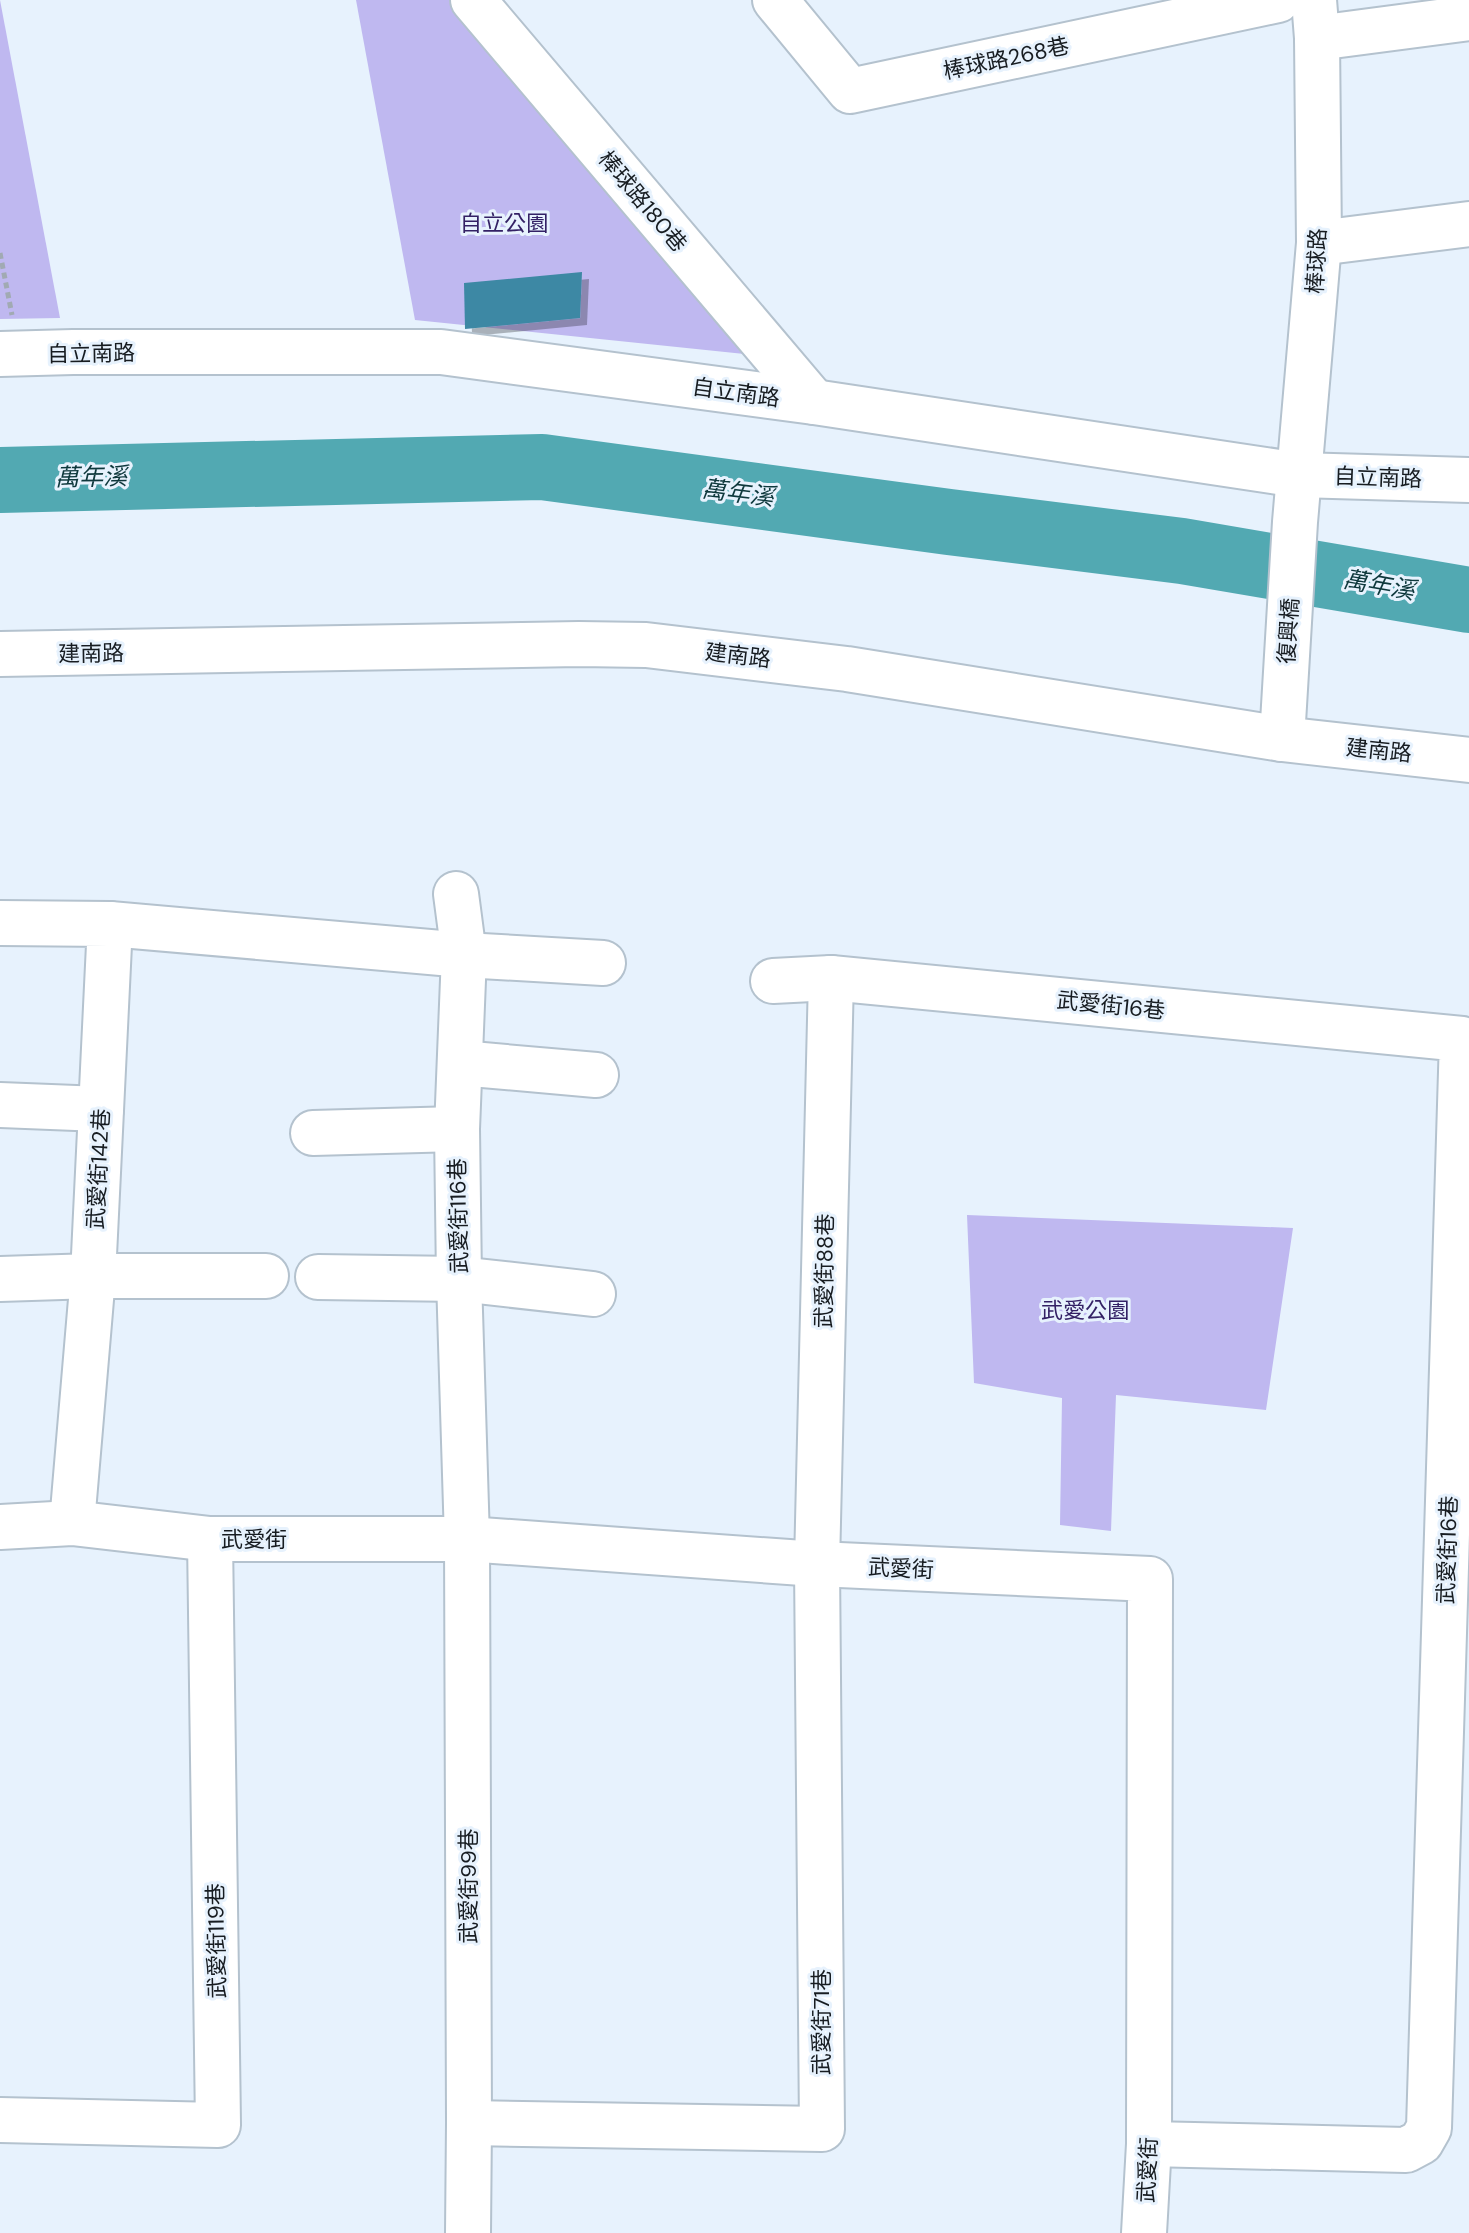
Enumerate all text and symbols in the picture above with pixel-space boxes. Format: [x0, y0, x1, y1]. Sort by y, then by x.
street label: 棒球路268巷 [941, 31, 1072, 86]
street label: 棒球路180巷 [592, 145, 693, 258]
park label: 自立公園 [460, 209, 548, 238]
street label: 棒球路 [1300, 227, 1333, 295]
street label: 自立南路 [47, 338, 135, 369]
street label: 自立南路 [690, 372, 782, 413]
water label: 萬年溪 [55, 460, 130, 493]
street label: 自立南路 [1333, 461, 1422, 494]
water label: 萬年溪 [700, 473, 779, 513]
water label: 萬年溪 [1341, 563, 1420, 607]
street label: 復興橋 [1272, 597, 1305, 665]
street label: 建南路 [703, 637, 772, 674]
street label: 建南路 [58, 638, 124, 669]
street label: 建南路 [1345, 733, 1413, 768]
street label: 武愛街16巷 [1055, 985, 1167, 1026]
street label: 武愛街142巷 [81, 1108, 116, 1230]
street label: 武愛街116巷 [443, 1158, 474, 1274]
street label: 武愛街88巷 [809, 1213, 840, 1329]
park label: 武愛公園 [1041, 1296, 1129, 1325]
street label: 武愛街16巷 [1431, 1495, 1464, 1605]
street label: 武愛街 [221, 1525, 287, 1554]
street label: 武愛街 [867, 1552, 935, 1585]
street label: 武愛街99巷 [454, 1828, 483, 1944]
street label: 武愛街119巷 [201, 1883, 232, 1999]
street label: 武愛街71巷 [807, 1969, 836, 2075]
street label: 武愛街 [1131, 2136, 1164, 2204]

